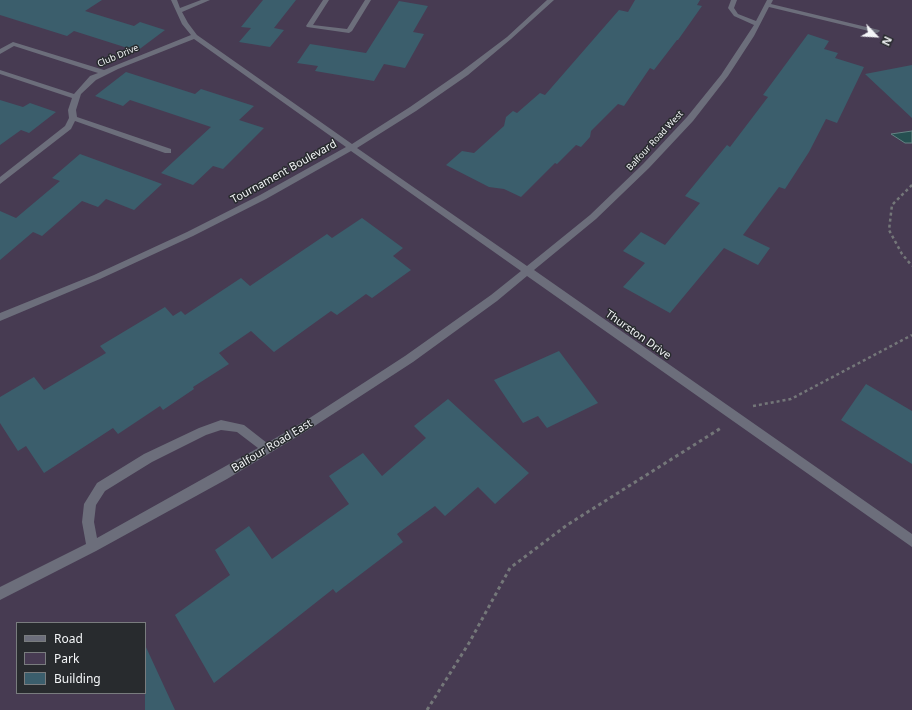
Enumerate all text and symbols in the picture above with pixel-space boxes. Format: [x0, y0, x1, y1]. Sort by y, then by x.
north arrow [856, 16, 896, 56]
text: N [879, 34, 896, 49]
street label: Club Drive [96, 42, 140, 70]
street label: Balfour Road West [624, 109, 686, 173]
street label: Tournament Boulevard [229, 137, 339, 207]
street label: Thurston Drive [603, 308, 673, 362]
street label: Balfour Road East [229, 417, 315, 475]
legend [16, 622, 146, 694]
text: Road [54, 630, 83, 647]
text: Park [54, 650, 79, 667]
text: Building [54, 670, 101, 687]

